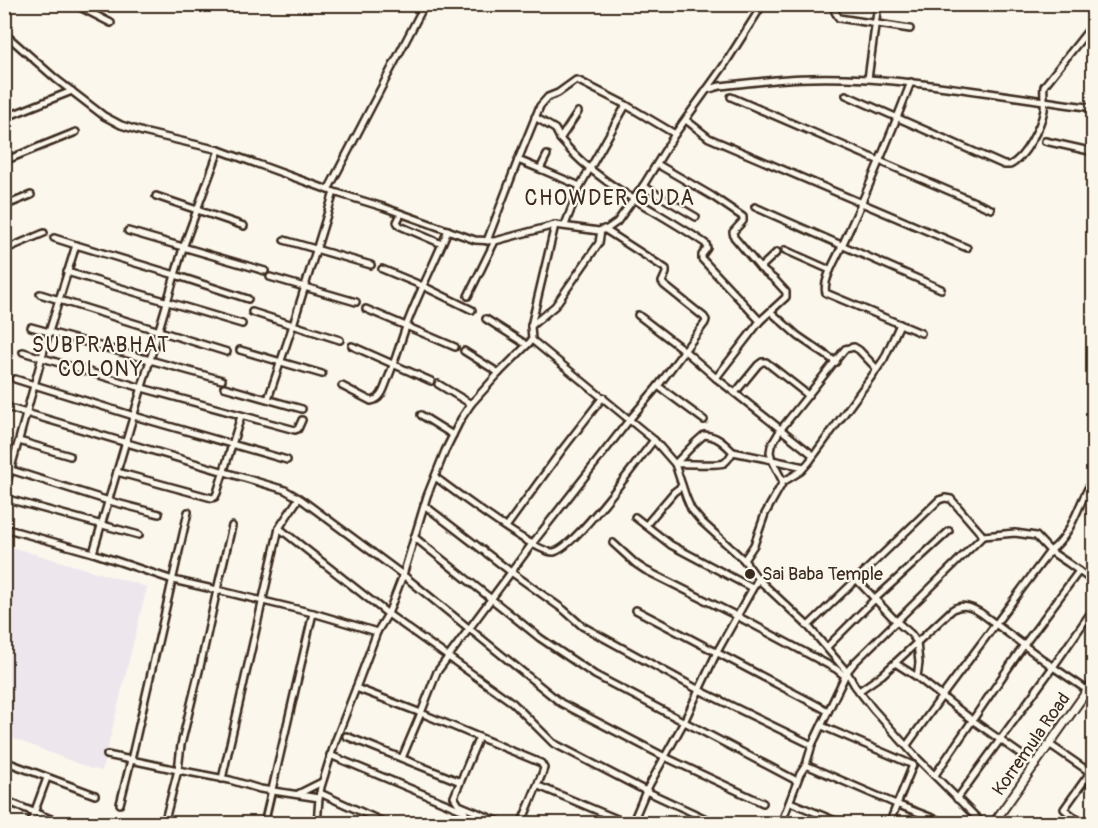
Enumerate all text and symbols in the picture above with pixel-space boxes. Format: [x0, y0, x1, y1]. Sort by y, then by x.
district label: CHOWDER GUDA [525, 185, 695, 212]
district label: SUBPRABHAT COLONY [32, 332, 170, 383]
place label: Sai Baba Temple [762, 563, 883, 586]
marker: Sai Baba Temple [743, 567, 757, 581]
street label: Korremula Road [987, 688, 1075, 800]

